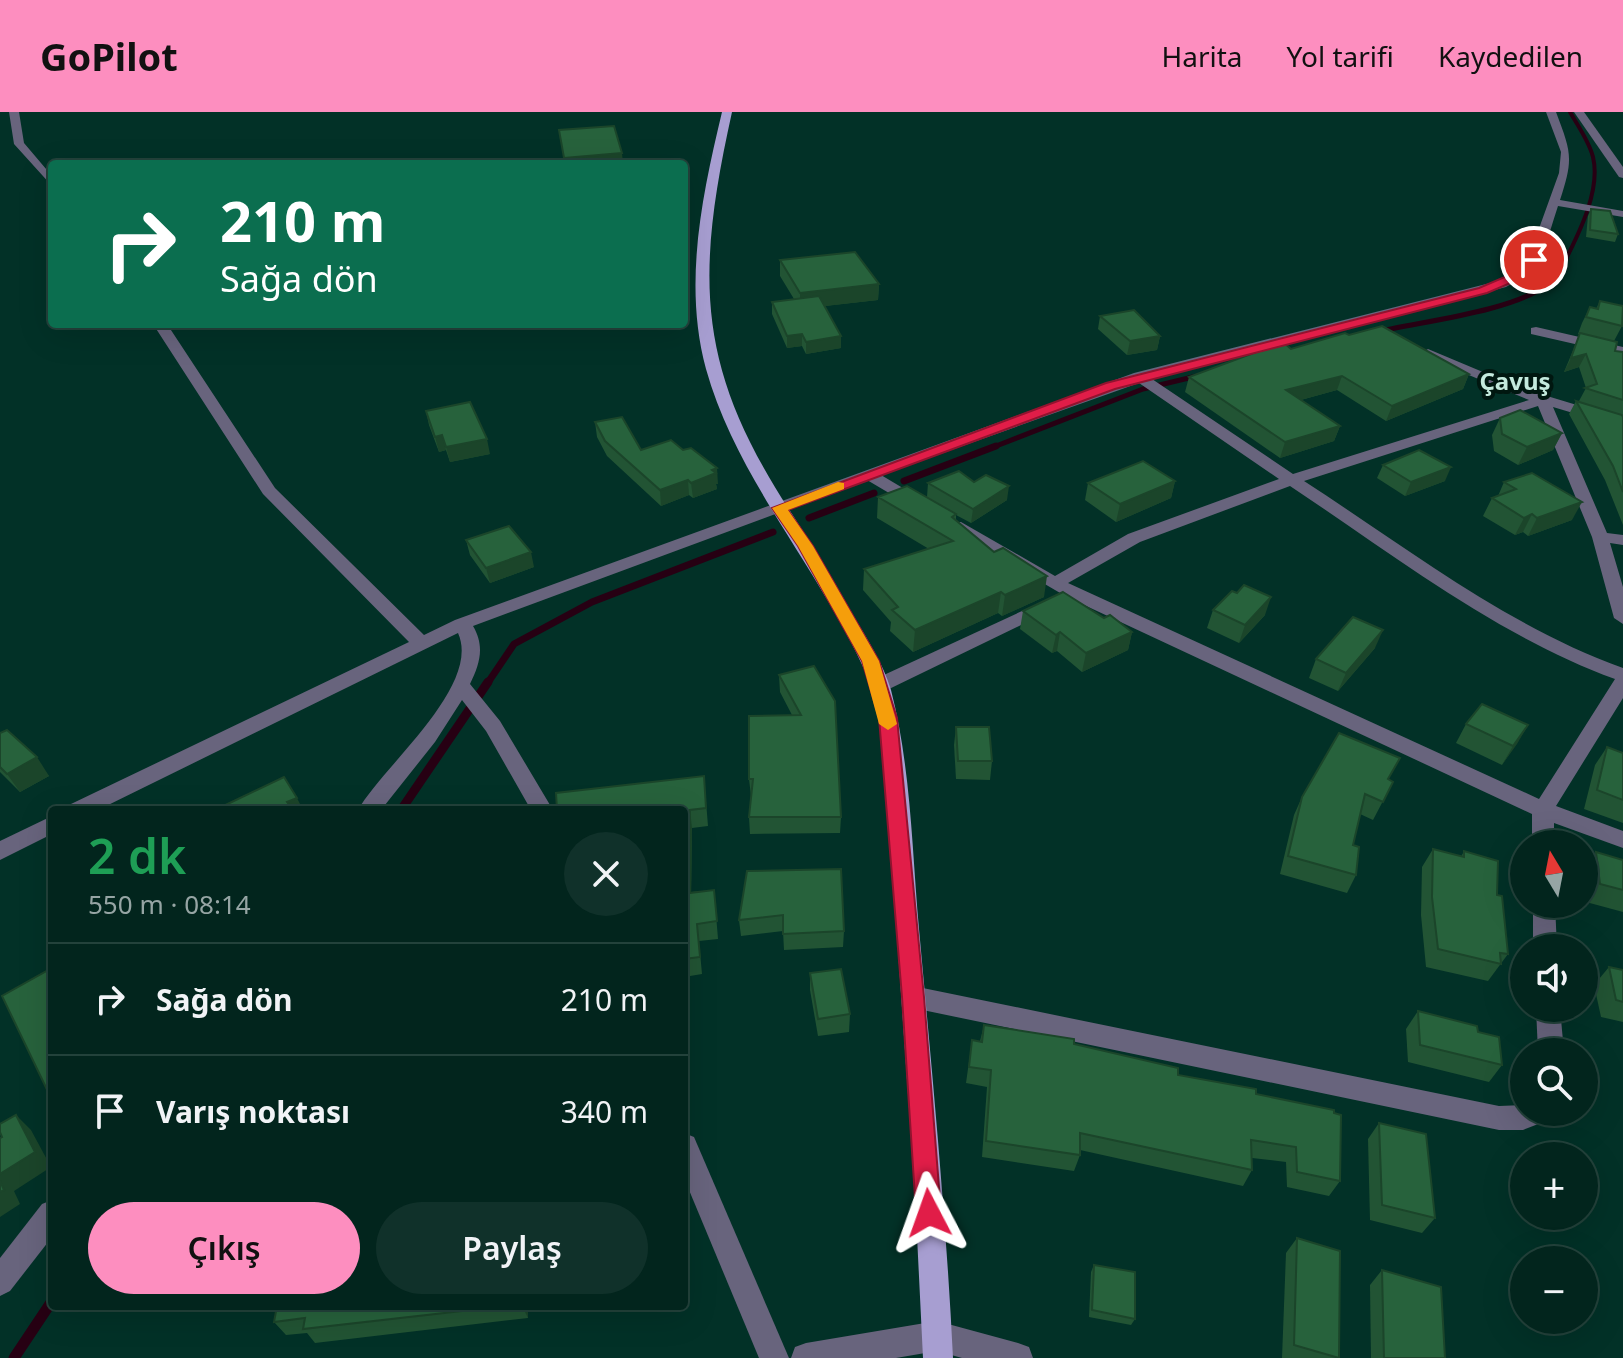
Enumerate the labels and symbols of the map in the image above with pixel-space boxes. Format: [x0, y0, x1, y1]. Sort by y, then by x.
pin [1500, 226, 1568, 294]
district label: Çavuş [1479, 364, 1551, 397]
north arrow [1510, 830, 1598, 918]
position arrow [887, 1171, 971, 1255]

